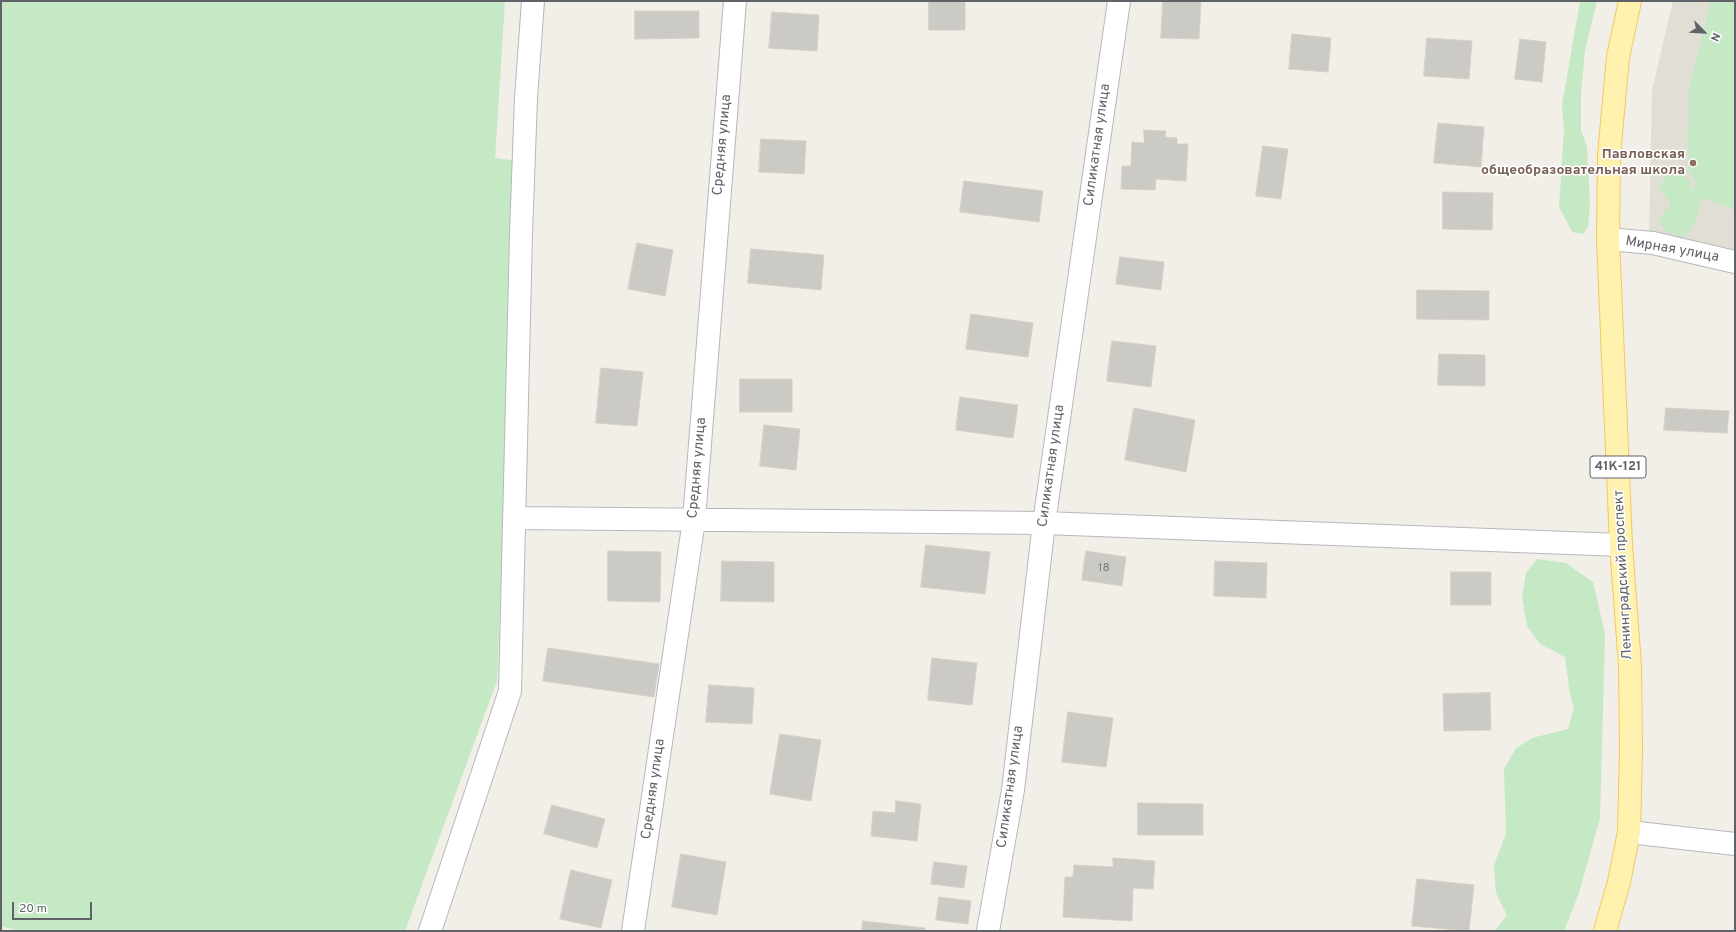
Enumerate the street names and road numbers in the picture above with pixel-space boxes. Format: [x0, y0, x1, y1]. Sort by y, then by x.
street label: Силикатная улица [1081, 83, 1115, 207]
street label: Средняя улица [710, 94, 736, 196]
street label: Мирная улица [1624, 234, 1720, 266]
street label: Силикатная улица [1035, 404, 1069, 528]
street label: Средняя улица [685, 417, 711, 519]
road number: 41К-121 [1590, 456, 1646, 478]
street label: Ленинградский проспект [1611, 489, 1637, 661]
street label: Силикатная улица [994, 725, 1028, 849]
street label: Средняя улица [639, 738, 669, 840]

